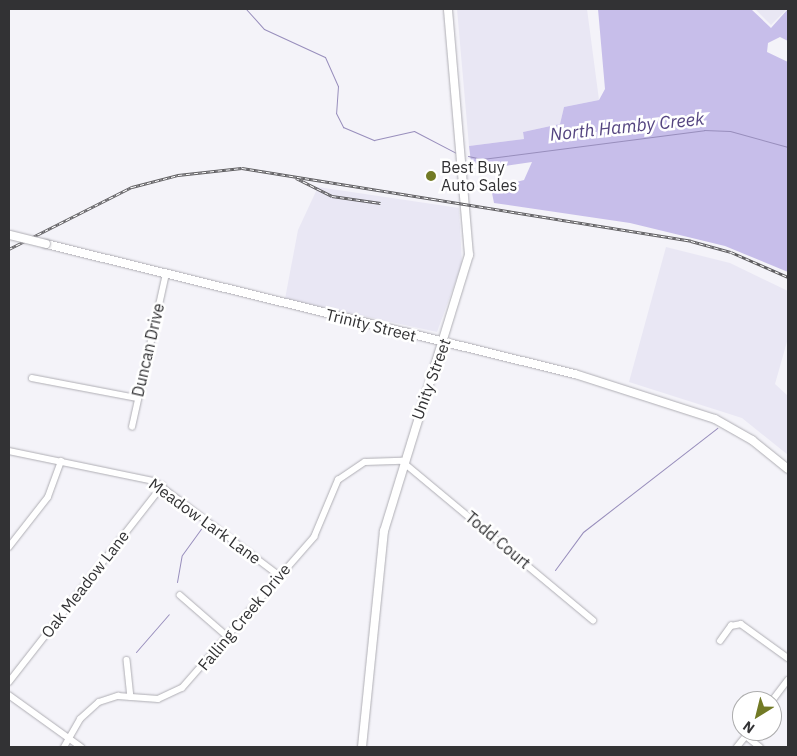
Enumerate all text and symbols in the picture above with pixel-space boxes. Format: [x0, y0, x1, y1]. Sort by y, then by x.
water label: North Hamby Creek [549, 108, 705, 146]
place label: Best Buy Auto Sales [441, 157, 517, 195]
marker: Best Buy Auto Sales [425, 170, 437, 182]
street label: Duncan Drive [128, 301, 168, 399]
street label: Trinity Street [324, 304, 418, 346]
street label: Unity Street [407, 336, 455, 422]
street label: Meadow Lark Lane [145, 474, 265, 568]
street label: Todd Court [462, 507, 534, 573]
street label: Oak Meadow Lane [37, 526, 133, 642]
street label: Falling Creek Drive [194, 560, 294, 674]
north arrow [732, 691, 782, 741]
text: N [739, 717, 758, 738]

